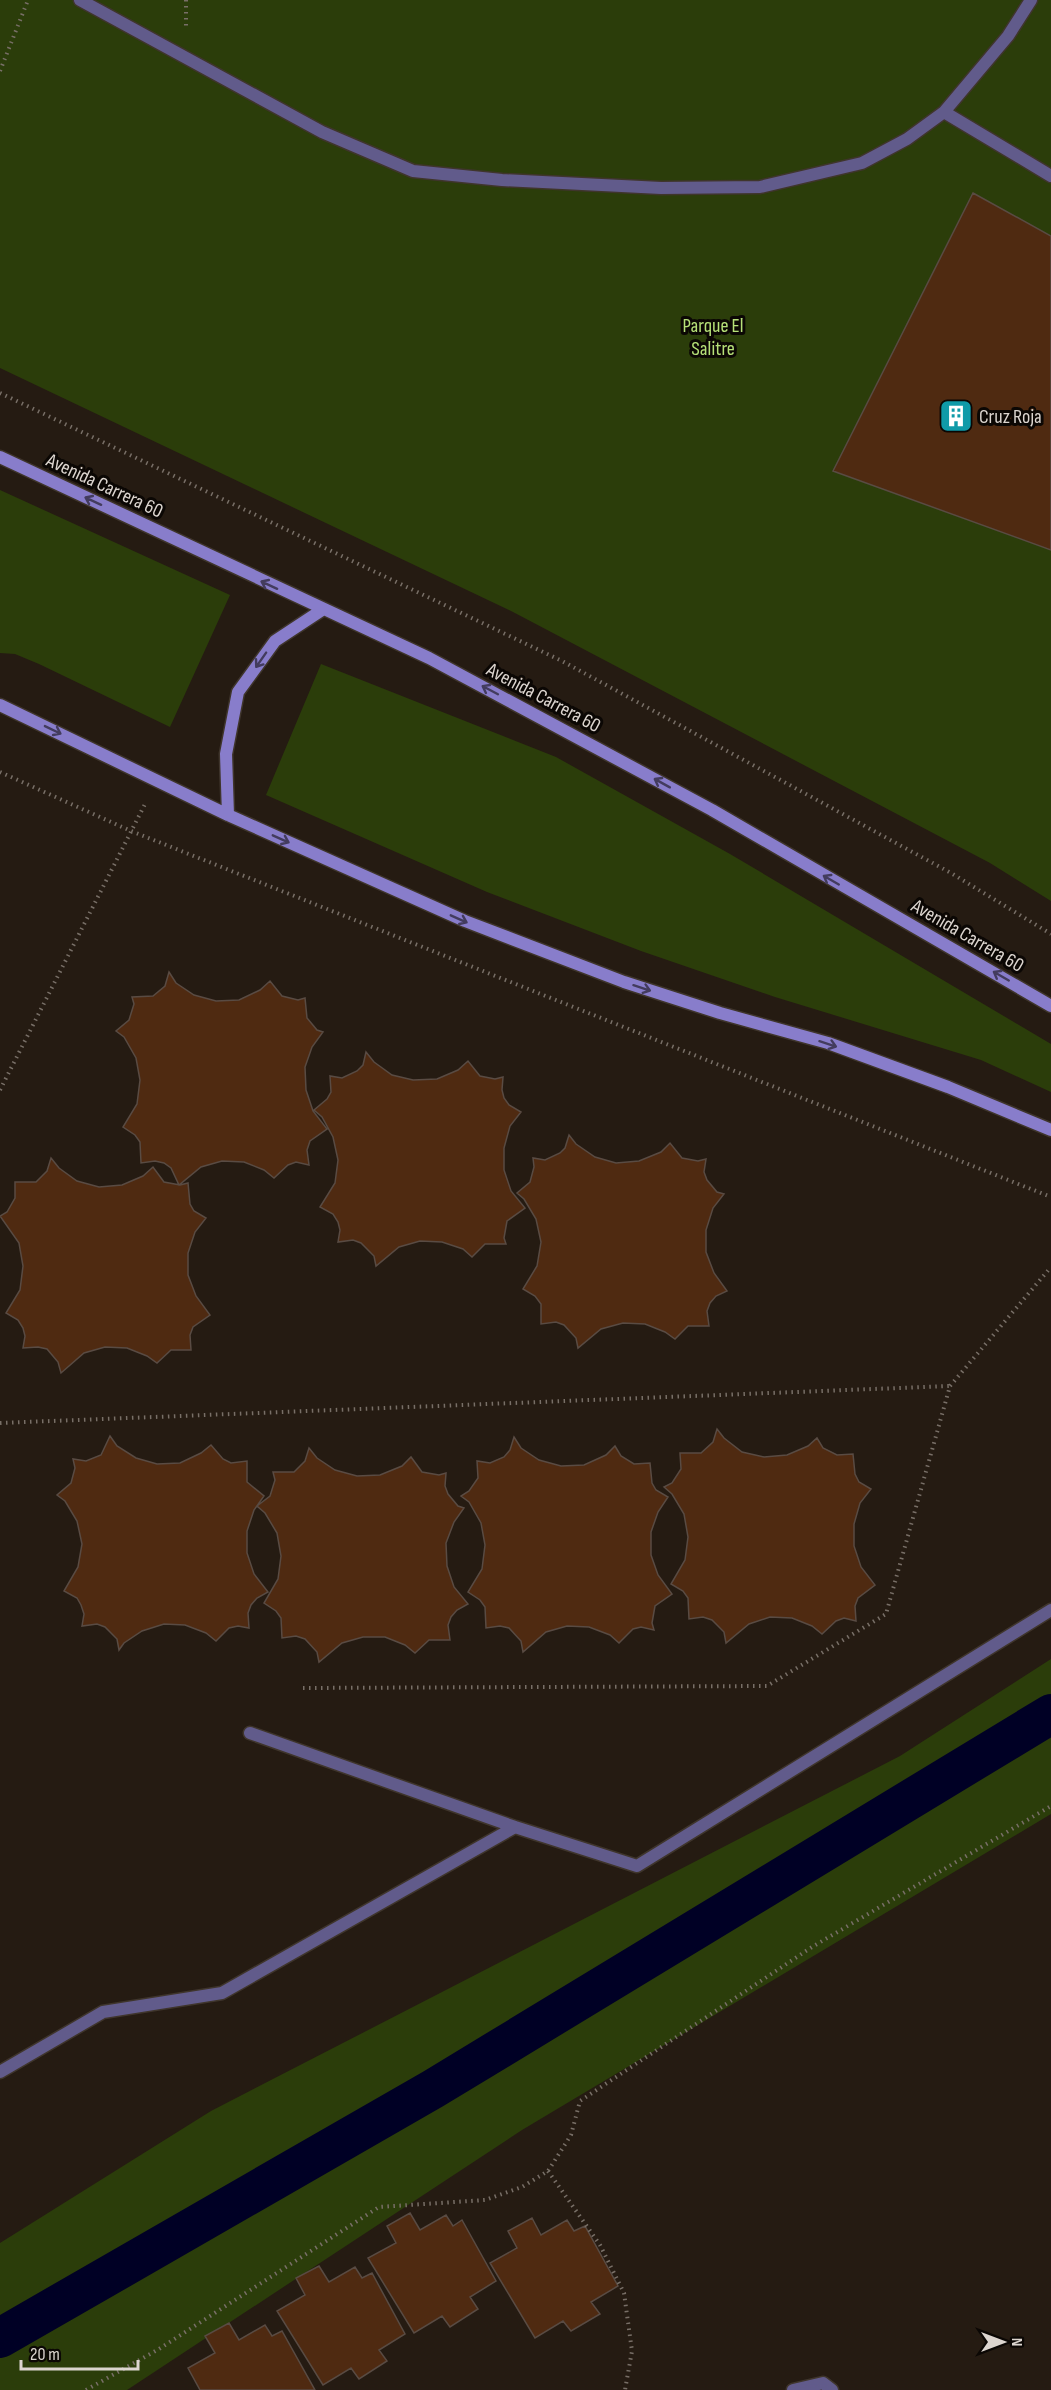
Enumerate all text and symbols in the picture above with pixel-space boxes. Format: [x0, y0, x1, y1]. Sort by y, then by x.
park label: Parque El Salitre [682, 314, 744, 361]
building icon: Cruz Roja [938, 398, 974, 434]
place label: Cruz Roja [979, 405, 1042, 429]
street label: Avenida Carrera 60 [42, 448, 167, 523]
one-way arrow [84, 494, 102, 506]
one-way arrow [260, 578, 278, 590]
one-way arrow [255, 651, 267, 667]
street label: Avenida Carrera 60 [482, 657, 605, 738]
one-way arrow [482, 684, 500, 695]
one-way arrow [43, 725, 61, 737]
one-way arrow [654, 777, 671, 789]
one-way arrow [272, 834, 290, 845]
one-way arrow [823, 873, 840, 885]
street label: Avenida Carrera 60 [906, 894, 1028, 978]
one-way arrow [450, 913, 468, 925]
one-way arrow [992, 970, 1010, 981]
one-way arrow [632, 983, 651, 994]
one-way arrow [818, 1039, 837, 1050]
north arrow [973, 2312, 1033, 2372]
scale bar [21, 2333, 138, 2371]
text: N [1007, 2338, 1026, 2346]
text: 20 m [30, 2344, 60, 2365]

